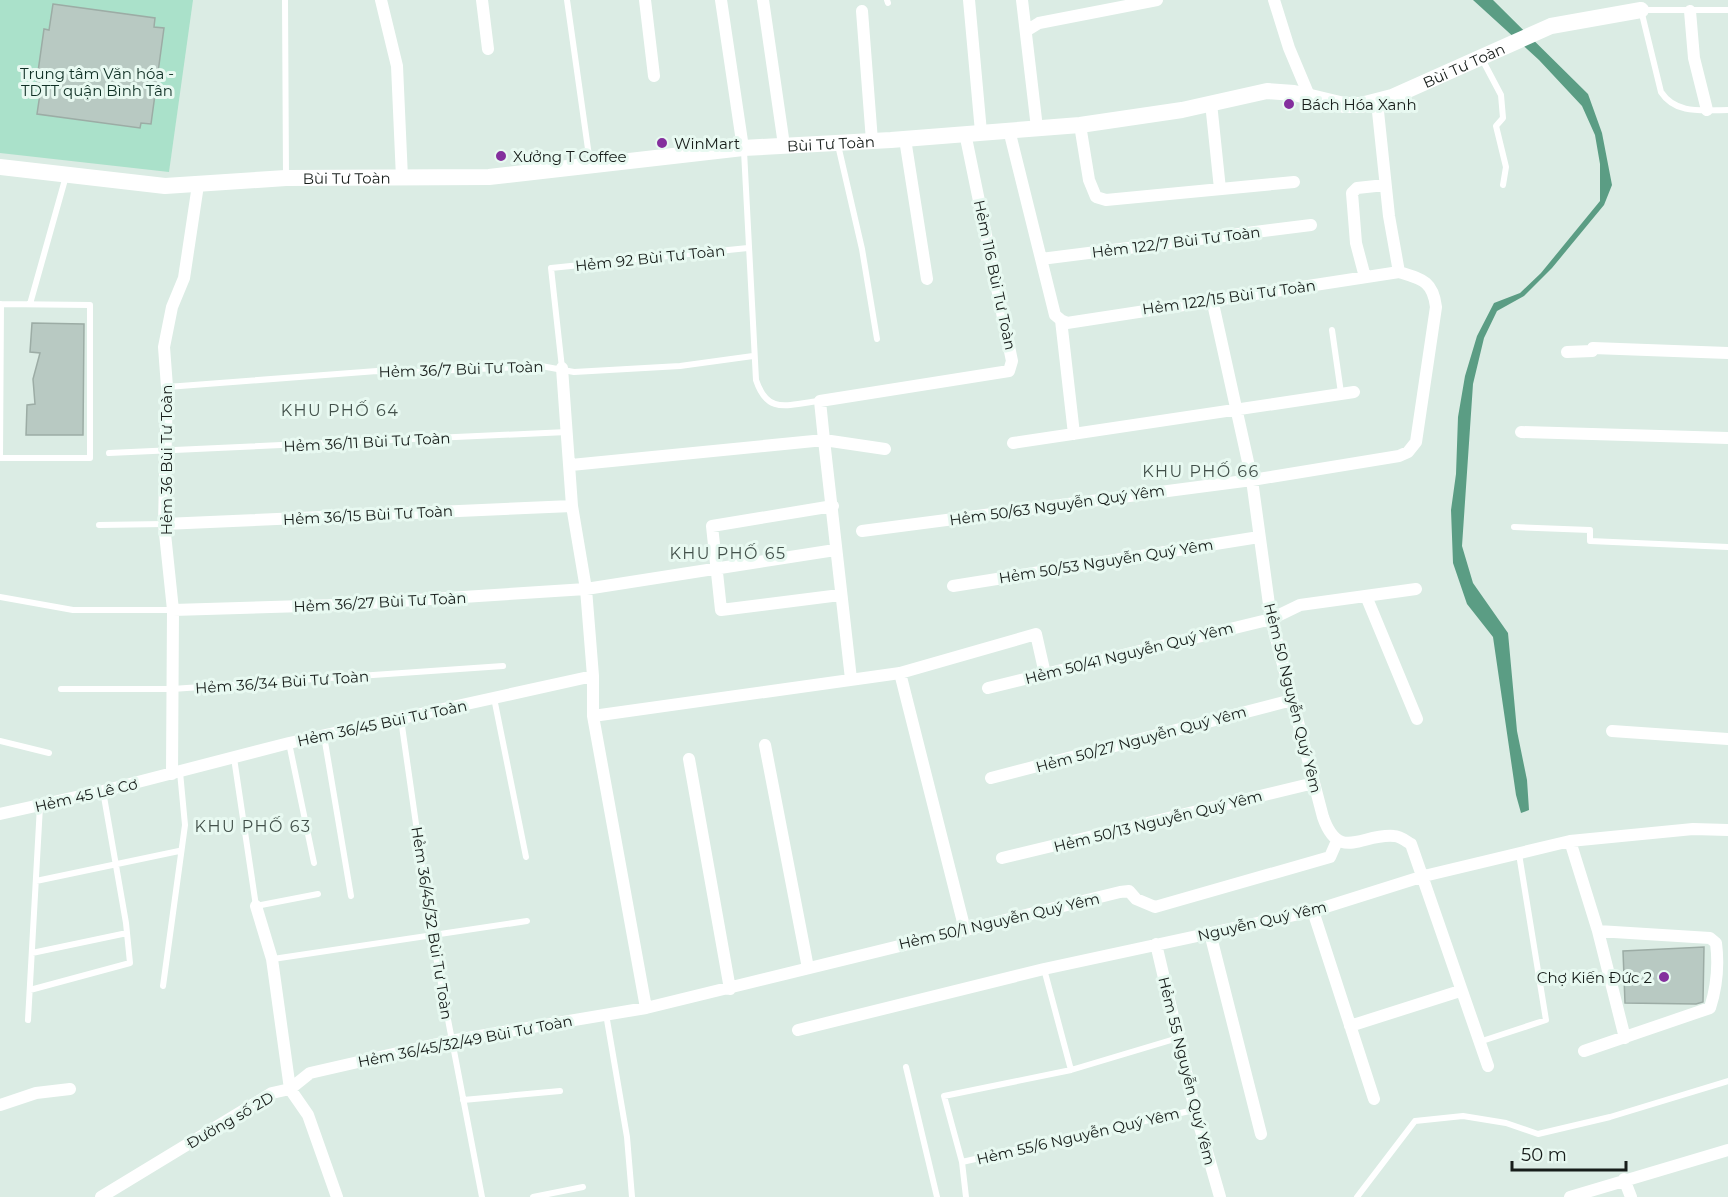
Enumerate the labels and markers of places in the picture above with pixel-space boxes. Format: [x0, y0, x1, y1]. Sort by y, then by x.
place label: Bách Hóa Xanh [1301, 95, 1417, 114]
marker: Bách Hóa Xanh [1282, 97, 1296, 111]
place label: WinMart [674, 134, 740, 153]
marker: WinMart [655, 136, 669, 150]
place label: Xưởng T Coffee [513, 147, 627, 166]
marker: Xưởng T Coffee [494, 149, 508, 163]
place label: Chợ Kiến Đức 2 [1537, 968, 1652, 987]
marker: Chợ Kiến Đức 2 [1657, 970, 1671, 984]

